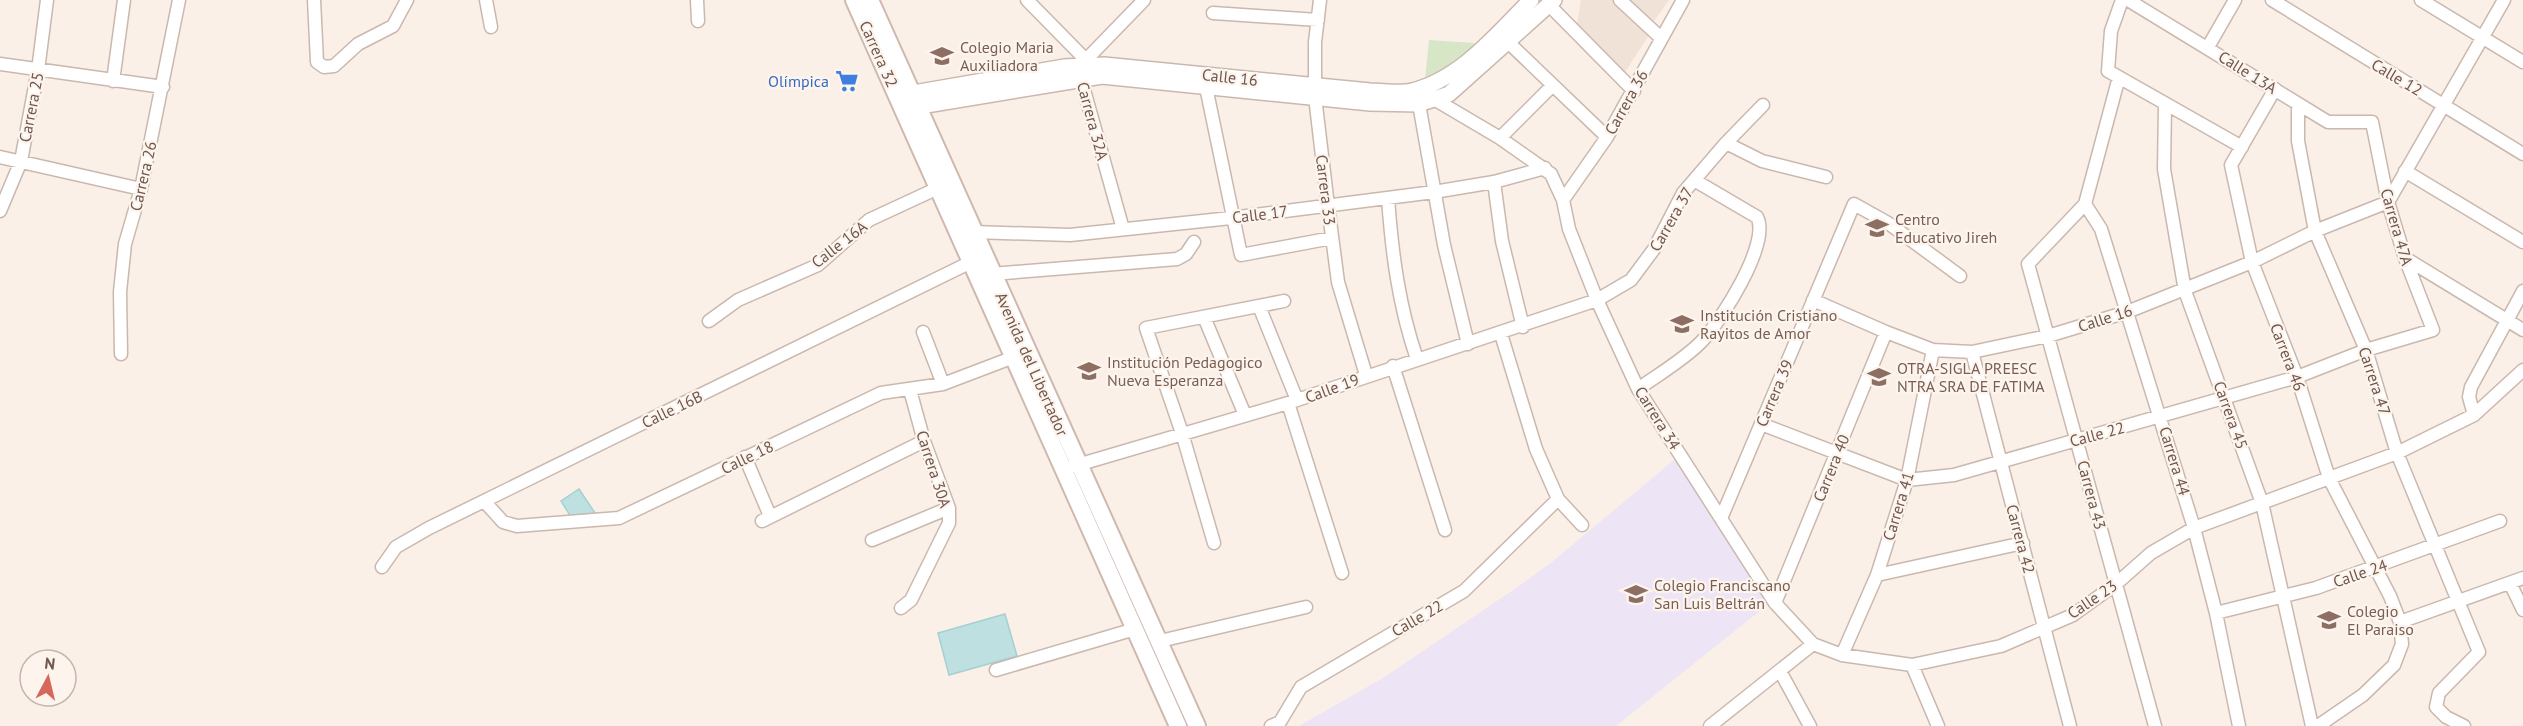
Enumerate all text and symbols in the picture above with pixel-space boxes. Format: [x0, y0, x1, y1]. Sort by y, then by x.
street label: Carrera 32 [855, 18, 903, 90]
place label: Colegio Maria Auxiliadora [960, 37, 1054, 75]
school or university icon: Colegio Maria Auxiliadora [929, 43, 955, 69]
street label: Calle 13A [2215, 46, 2282, 98]
street label: Calle 12 [2368, 54, 2426, 100]
street label: Calle 16 [1201, 64, 1259, 90]
street label: Carrera 36 [1600, 66, 1652, 138]
supermarket icon: Olímpica [834, 68, 860, 94]
street label: Carrera 25 [14, 70, 48, 144]
place label: Olímpica [768, 71, 829, 91]
street label: Carrera 32A [1073, 80, 1113, 163]
street label: Carrera 26 [125, 139, 161, 213]
street label: Carrera 33 [1312, 154, 1340, 226]
street label: Carrera 37 [1645, 183, 1697, 255]
street label: Carrera 47A [2376, 186, 2418, 268]
street label: Calle 17 [1231, 201, 1289, 227]
place label: Centro Educativo Jireh [1895, 209, 1997, 247]
school or university icon: Centro Educativo Jireh [1864, 215, 1890, 241]
street label: Calle 16A [807, 216, 871, 272]
street label: Avenida del Libertador [991, 289, 1073, 439]
street label: Calle 16 [2075, 300, 2135, 336]
place label: Institución Cristiano Rayitos de Amor [1700, 305, 1837, 343]
school or university icon: Institución Cristiano Rayitos de Amor [1669, 311, 1695, 337]
street label: Carrera 46 [2266, 320, 2310, 394]
street label: Carrera 47 [2355, 344, 2395, 418]
place label: Institución Pedagogico Nueva Esperanza [1107, 352, 1263, 390]
street label: Carrera 39 [1751, 356, 1797, 430]
school or university icon: Institución Pedagogico Nueva Esperanza [1076, 358, 1102, 384]
place label: OTRA-SIGLA PREESC NTRA SRA DE FATIMA [1897, 358, 2045, 396]
school or university icon: OTRA-SIGLA PREESC NTRA SRA DE FATIMA [1866, 364, 1892, 390]
street label: Calle 19 [1302, 369, 1362, 407]
street label: Carrera 45 [2209, 378, 2253, 452]
street label: Carrera 34 [1631, 383, 1685, 454]
street label: Calle 16B [638, 386, 706, 432]
street label: Calle 22 [2067, 417, 2127, 451]
street label: Carrera 44 [2155, 424, 2195, 498]
street label: Carrera 30A [912, 428, 956, 511]
street label: Carrera 40 [1808, 431, 1854, 505]
street label: Calle 18 [717, 436, 777, 478]
street label: Carrera 43 [2073, 458, 2111, 532]
street label: Carrera 41 [1878, 469, 1918, 543]
street label: Carrera 42 [2002, 502, 2040, 576]
street label: Calle 24 [2330, 554, 2390, 592]
place label: Colegio Franciscano San Luis Beltrán [1654, 575, 1791, 613]
street label: Calle 23 [2063, 575, 2121, 623]
school or university icon: Colegio Franciscano San Luis Beltrán [1623, 581, 1649, 607]
street label: Calle 22 [1388, 595, 1446, 641]
place label: Colegio El Paraiso [2347, 601, 2414, 639]
school or university icon: Colegio El Paraiso [2316, 607, 2342, 633]
north arrow [18, 648, 78, 708]
text: N [43, 653, 56, 674]

